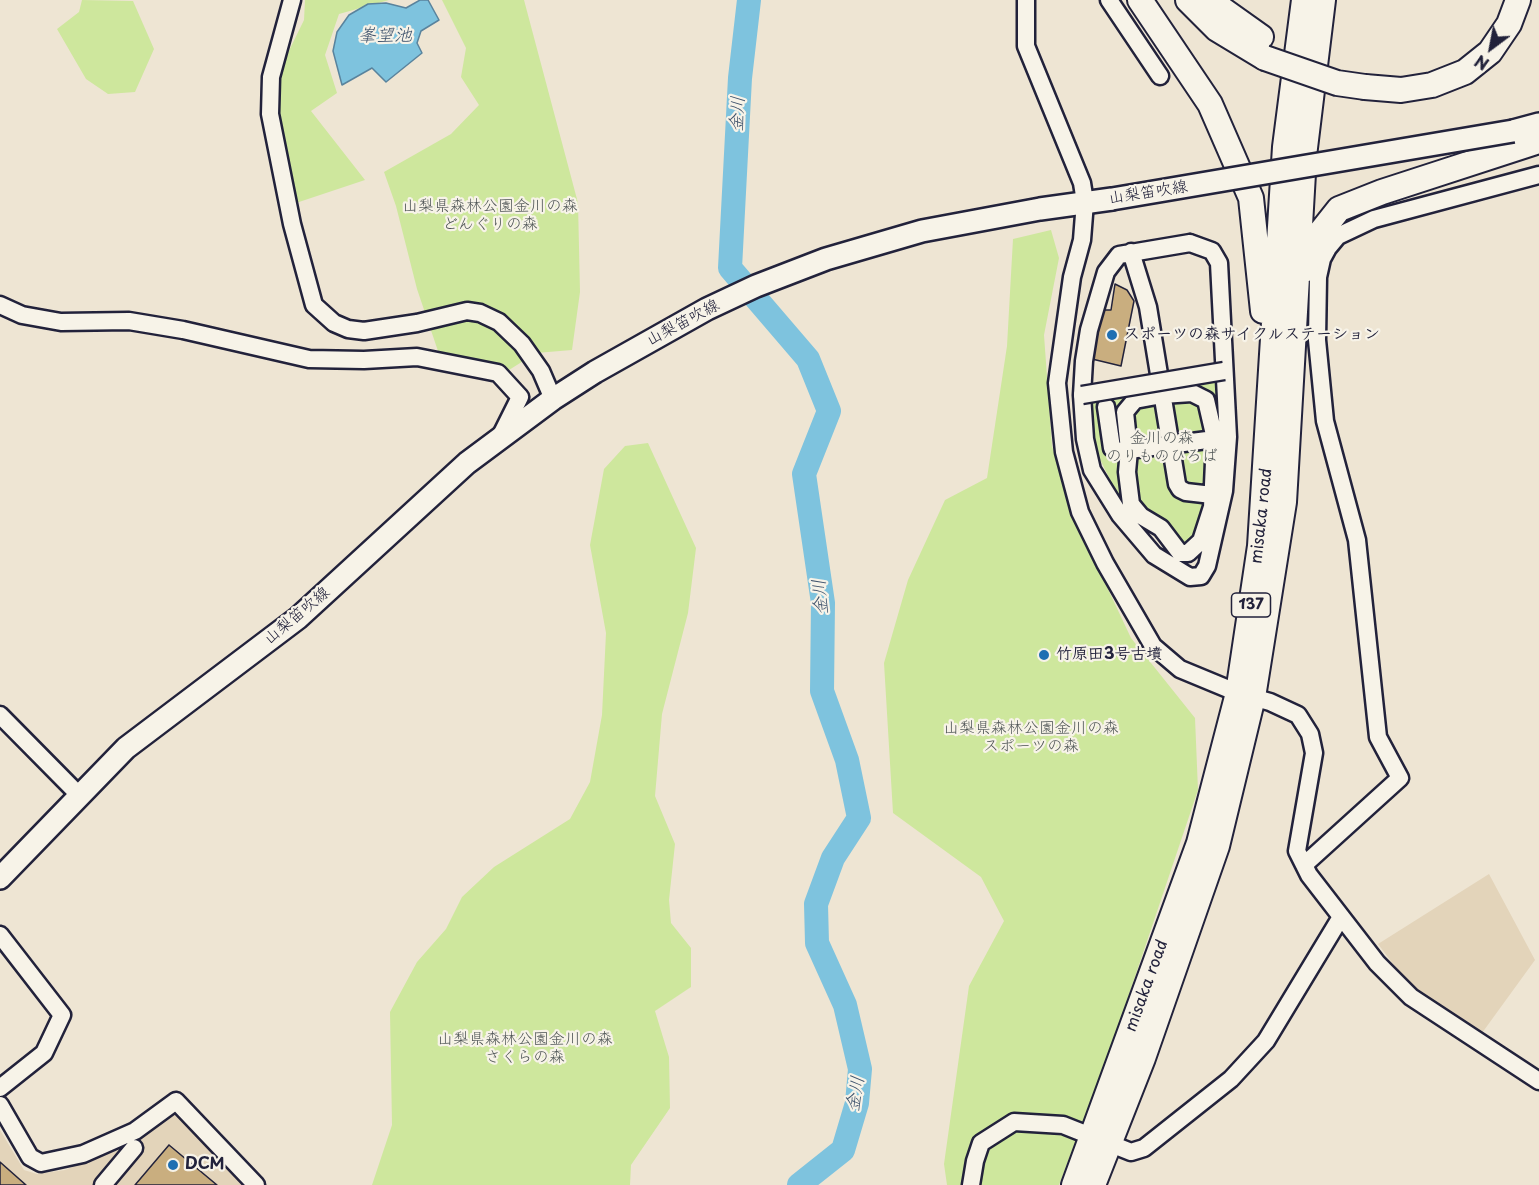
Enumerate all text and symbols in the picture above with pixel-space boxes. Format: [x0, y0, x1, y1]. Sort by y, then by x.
north arrow [1461, 18, 1521, 78]
water label: 峯望池 [358, 25, 412, 47]
text: N [1470, 50, 1493, 77]
water label: 金川 [726, 95, 750, 133]
street label: 山梨笛吹線 [1107, 177, 1189, 209]
park label: 山梨県森林公園金川の森 どんぐりの森 [402, 197, 578, 235]
street label: 山梨笛吹線 [643, 296, 723, 350]
place label: スポーツの森サイクルステーション [1124, 325, 1380, 345]
marker: スポーツの森サイクルステーション [1105, 328, 1119, 342]
park label: 金川の森 のりものひろば [1106, 429, 1218, 467]
street label: misaka road [1247, 467, 1277, 565]
water label: 金川 [809, 578, 833, 616]
street label: 山梨笛吹線 [260, 583, 334, 649]
road number: 137 [1232, 593, 1270, 617]
place label: 竹原田3号古墳 [1056, 645, 1162, 665]
marker: 竹原田3号古墳 [1037, 648, 1051, 662]
park label: 山梨県森林公園金川の森 スポーツの森 [943, 719, 1119, 757]
street label: misaka road [1122, 938, 1172, 1034]
park label: 山梨県森林公園金川の森 さくらの森 [437, 1030, 613, 1068]
water label: 金川 [843, 1075, 869, 1113]
place label: DCM [185, 1155, 225, 1175]
marker: DCM [166, 1158, 180, 1172]

